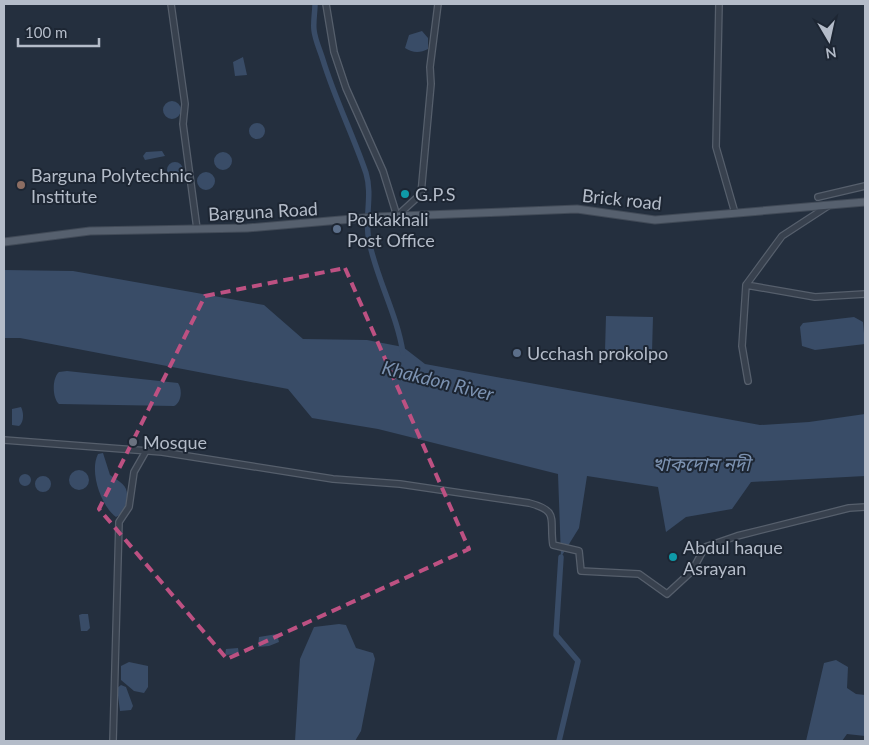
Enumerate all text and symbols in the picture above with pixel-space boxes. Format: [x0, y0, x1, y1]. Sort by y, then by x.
scale bar [18, 15, 99, 47]
north arrow [804, 15, 854, 65]
text: 100 m [25, 23, 67, 41]
text: N [824, 44, 838, 63]
place label: Barguna Polytechnic Institute [31, 164, 193, 207]
marker: Barguna Polytechnic Institute [15, 179, 27, 191]
place label: G.P.S [415, 183, 455, 205]
street label: Brick road [581, 184, 663, 214]
marker: G.P.S [399, 188, 411, 200]
street label: Barguna Road [208, 197, 318, 225]
place label: Potkakhali Post Office [347, 208, 435, 251]
marker: Potkakhali Post Office [331, 223, 343, 235]
place label: Ucchash prokolpo [527, 342, 668, 364]
marker: Ucchash prokolpo [511, 347, 523, 359]
water label: Khakdon River [380, 355, 497, 405]
place label: Mosque [143, 431, 207, 453]
marker: Mosque [127, 436, 139, 448]
water label: খাকদোন নদী [652, 452, 754, 475]
place label: Abdul haque Asrayan [683, 536, 783, 579]
marker: Abdul haque Asrayan [667, 551, 679, 563]

